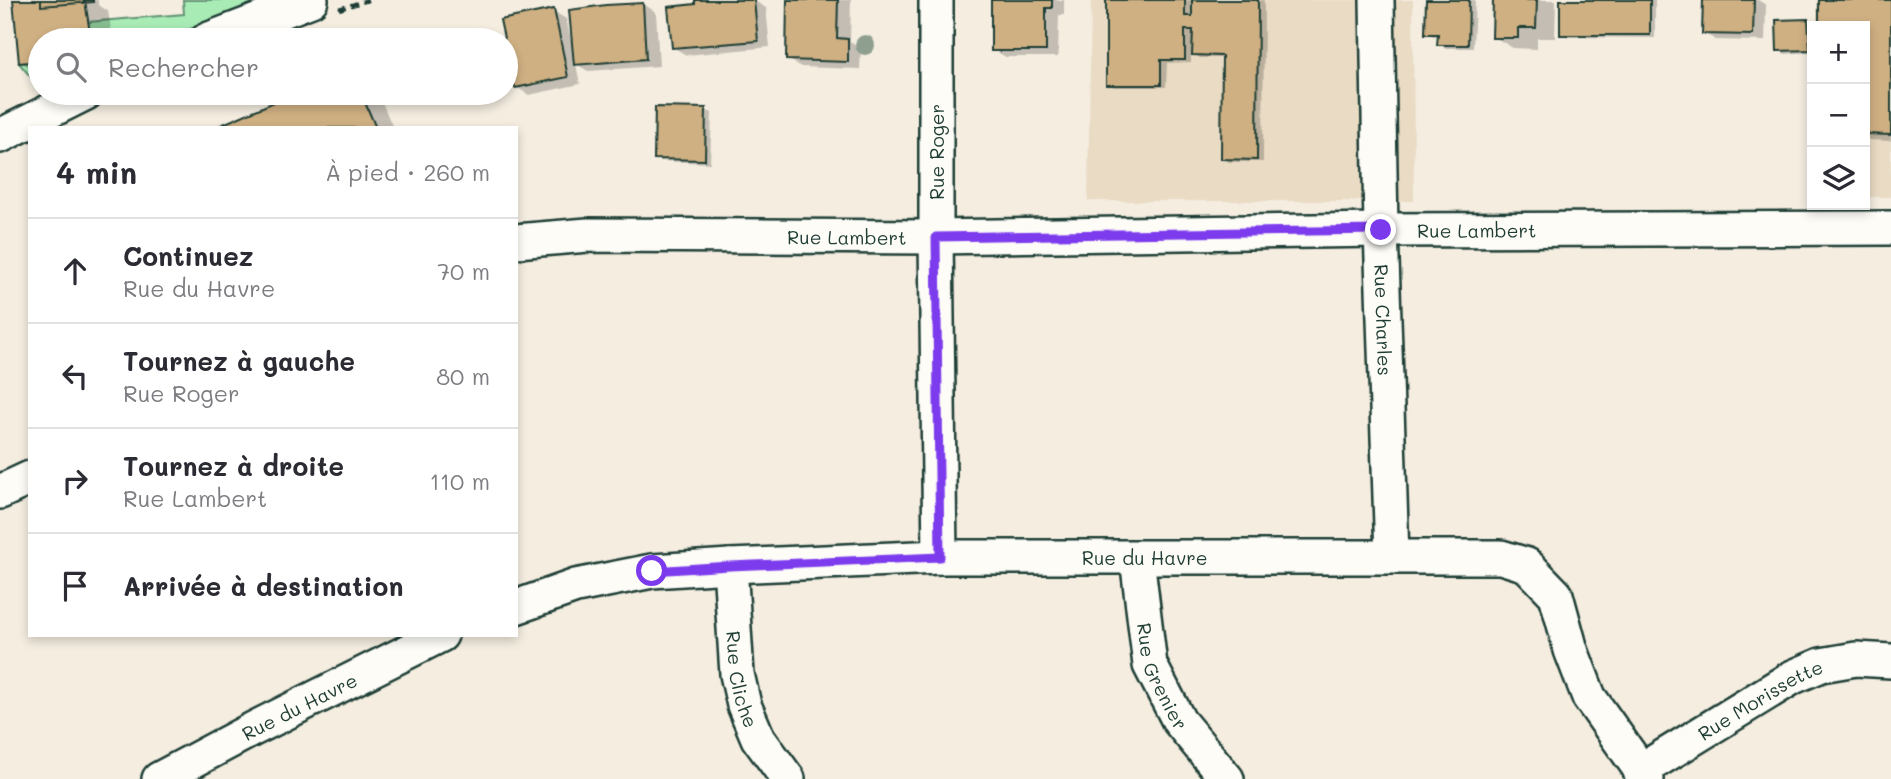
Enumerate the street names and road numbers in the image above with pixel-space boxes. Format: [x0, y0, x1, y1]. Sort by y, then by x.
street label: Rue Roger [924, 104, 949, 200]
street label: Rue Lambert [1417, 217, 1536, 242]
street label: Rue Lambert [787, 224, 906, 249]
street label: Rue Charles [1370, 264, 1398, 376]
street label: Rue du Havre [1082, 545, 1208, 570]
street label: Rue Grenier [1132, 621, 1194, 735]
street label: Rue Cliche [722, 630, 765, 731]
street label: Rue Morissette [1693, 653, 1826, 745]
street label: Rue du Havre [237, 667, 361, 745]

